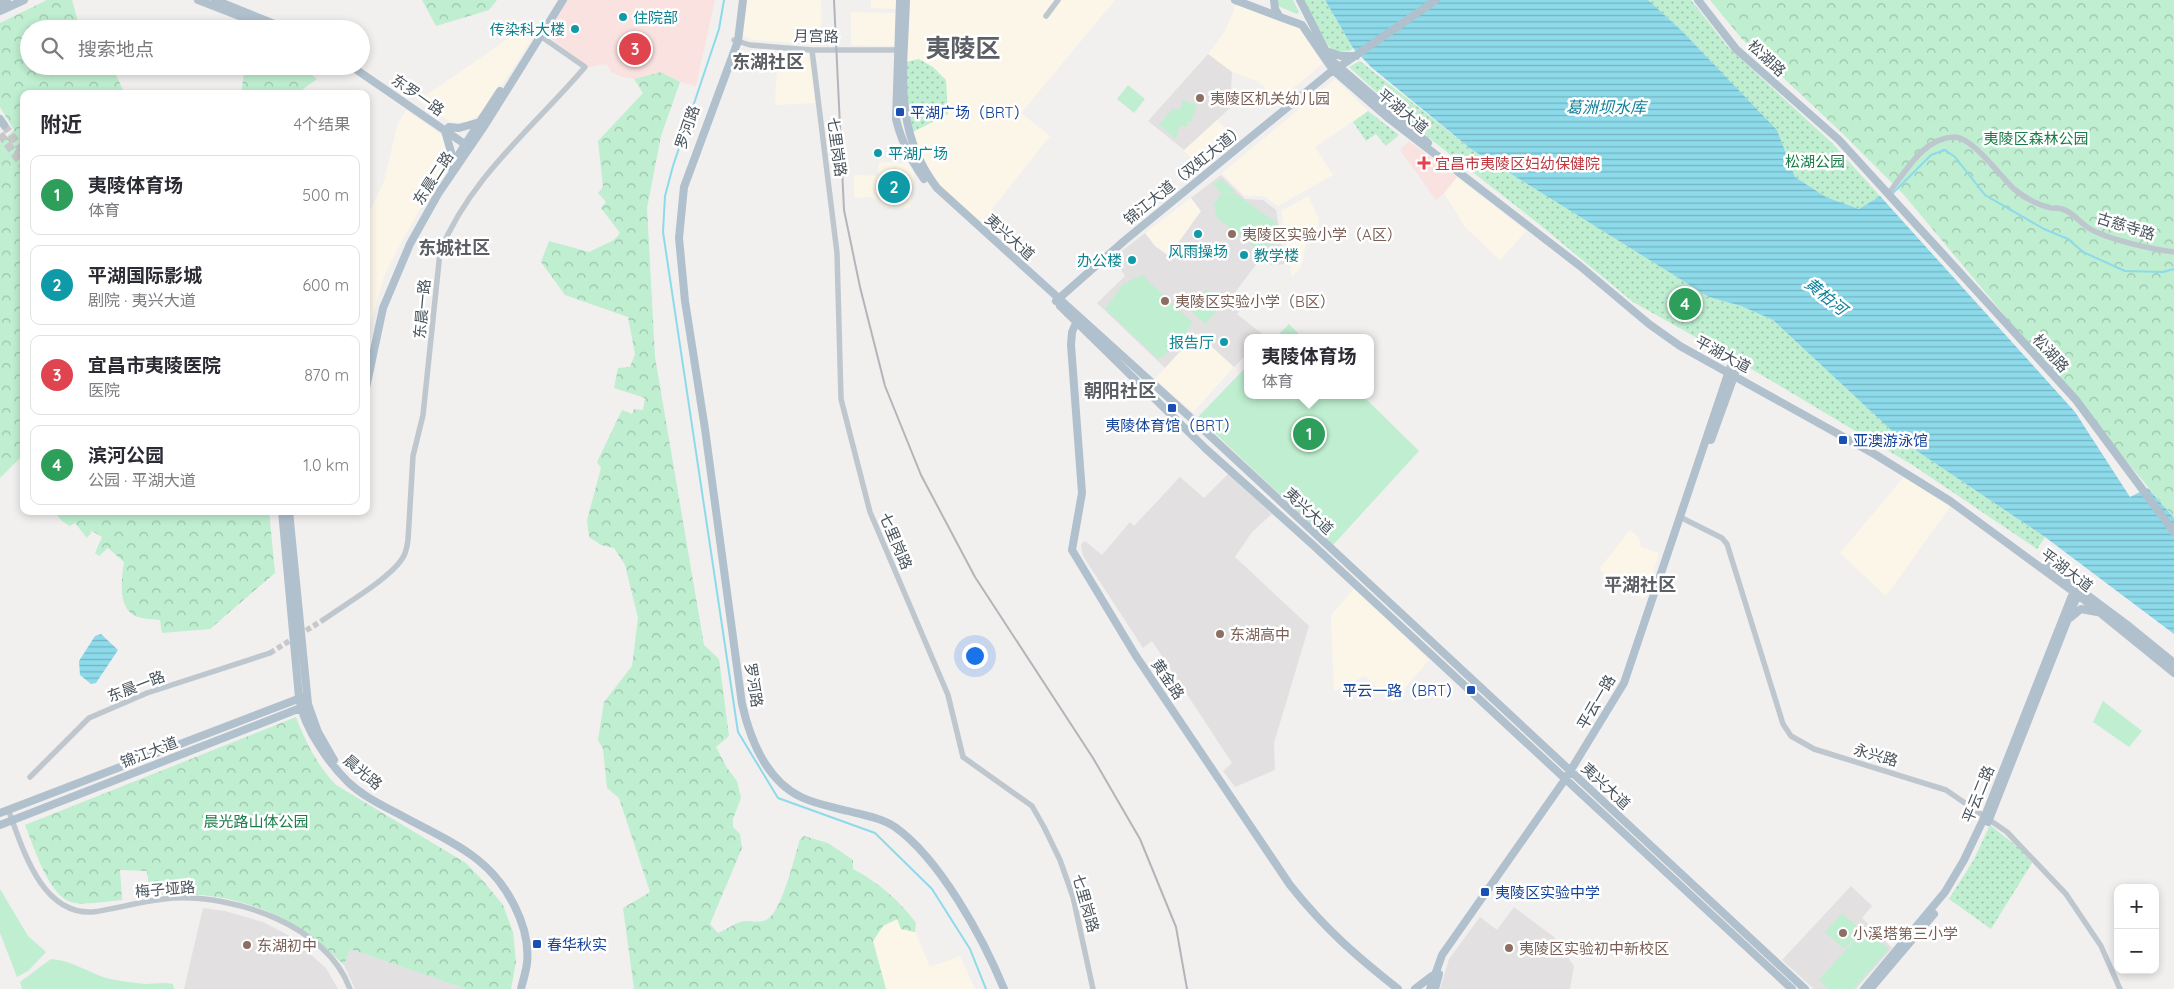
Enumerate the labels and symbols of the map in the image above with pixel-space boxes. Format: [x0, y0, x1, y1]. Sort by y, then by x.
place label: 住院部 [633, 8, 678, 27]
marker: 住院部 [617, 11, 629, 23]
place label: 传染科大楼 [490, 20, 565, 39]
marker: 传染科大楼 [569, 23, 581, 35]
street label: 月宫路 [793, 26, 839, 46]
pin: 3 [619, 30, 651, 68]
district label: 夷陵区 [925, 32, 1001, 63]
street label: 松湖路 [1744, 36, 1790, 80]
district label: 东湖社区 [732, 50, 804, 73]
street label: 东罗一路 [388, 70, 448, 120]
street label: 平湖大道 [1374, 84, 1432, 138]
place label: 夷陵区机关幼儿园 [1210, 89, 1330, 108]
marker: 夷陵区机关幼儿园 [1194, 92, 1206, 104]
water label: 葛洲坝水库 [1566, 97, 1649, 117]
street label: 罗河路 [671, 103, 703, 151]
place label: 平湖广场（BRT） [910, 103, 1029, 122]
marker: 平湖广场（BRT） [894, 106, 906, 118]
street label: 七里岗路 [823, 116, 851, 178]
street label: 锦江大道（双虹大道） [1120, 119, 1248, 229]
park label: 夷陵区森林公园 [1983, 129, 2089, 148]
place label: 平湖广场 [888, 144, 948, 163]
marker: 平湖广场 [872, 147, 884, 159]
street label: 东晨二路 [409, 148, 457, 208]
park label: 松湖公园 [1785, 152, 1845, 171]
place label: 宜昌市夷陵区妇幼保健院 [1435, 154, 1600, 173]
marker: 宜昌市夷陵区妇幼保健院 [1417, 156, 1431, 170]
pin: 2 [878, 168, 910, 206]
street label: 古慈寺路 [2095, 208, 2157, 244]
street label: 夷兴大道 [981, 210, 1039, 264]
place label: 夷陵区实验小学（A区） [1242, 225, 1402, 244]
marker: 风雨操场 [1192, 228, 1204, 240]
marker: 夷陵区实验小学（A区） [1226, 228, 1238, 240]
district label: 东城社区 [418, 236, 490, 259]
place label: 风雨操场 [1168, 242, 1228, 261]
place label: 教学楼 [1254, 246, 1299, 265]
marker: 教学楼 [1238, 249, 1250, 261]
place label: 办公楼 [1077, 251, 1122, 270]
marker: 办公楼 [1126, 254, 1138, 266]
water label: 黄柏河 [1801, 273, 1853, 321]
street label: 东晨一路 [410, 278, 434, 340]
pin: 4 [1669, 285, 1701, 323]
place label: 夷陵区实验小学（B区） [1175, 292, 1335, 311]
marker: 夷陵区实验小学（B区） [1159, 295, 1171, 307]
street label: 松湖路 [2029, 330, 2073, 376]
street label: 平湖大道 [1692, 332, 1754, 376]
place label: 报告厅 [1169, 333, 1214, 352]
marker: 报告厅 [1218, 336, 1230, 348]
district label: 朝阳社区 [1084, 379, 1156, 402]
marker: 夷陵体育馆（BRT） [1166, 402, 1178, 414]
pin: 1 [1293, 415, 1325, 453]
place label: 夷陵体育馆（BRT） [1105, 416, 1239, 435]
place label: 亚澳游泳馆 [1853, 431, 1928, 450]
marker: 亚澳游泳馆 [1837, 434, 1849, 446]
street label: 夷兴大道 [1281, 484, 1337, 538]
street label: 七里岗路 [876, 510, 916, 572]
street label: 平湖大道 [2037, 544, 2097, 596]
district label: 平湖社区 [1604, 573, 1676, 596]
place label: 东湖高中 [1230, 625, 1290, 644]
marker: 东湖高中 [1214, 628, 1226, 640]
your location [962, 643, 988, 669]
street label: 黄金路 [1148, 655, 1188, 703]
street label: 罗河路 [741, 661, 767, 709]
street label: 东晨一路 [105, 666, 167, 706]
street label: 平云一路 [1573, 671, 1619, 733]
place label: 平云一路（BRT） [1342, 681, 1461, 700]
marker: 平云一路（BRT） [1465, 684, 1477, 696]
street label: 锦江大道 [118, 732, 180, 772]
street label: 永兴路 [1852, 740, 1900, 770]
street label: 晨光路 [340, 750, 386, 794]
street label: 夷兴大道 [1578, 759, 1634, 813]
street label: 平云二路 [1958, 763, 1998, 825]
park label: 晨光路山体公园 [203, 812, 309, 831]
street label: 七里岗路 [1069, 872, 1103, 934]
street label: 梅子垭路 [134, 877, 196, 901]
place label: 夷陵区实验中学 [1495, 883, 1600, 902]
marker: 夷陵区实验中学 [1479, 886, 1491, 898]
place label: 小溪塔第三小学 [1853, 924, 1958, 943]
marker: 小溪塔第三小学 [1837, 927, 1849, 939]
place label: 春华秋实 [547, 935, 607, 954]
place label: 东湖初中 [257, 936, 317, 955]
marker: 春华秋实 [531, 938, 543, 950]
marker: 东湖初中 [241, 939, 253, 951]
place label: 夷陵区实验初中新校区 [1519, 939, 1669, 958]
marker: 夷陵区实验初中新校区 [1503, 942, 1515, 954]

